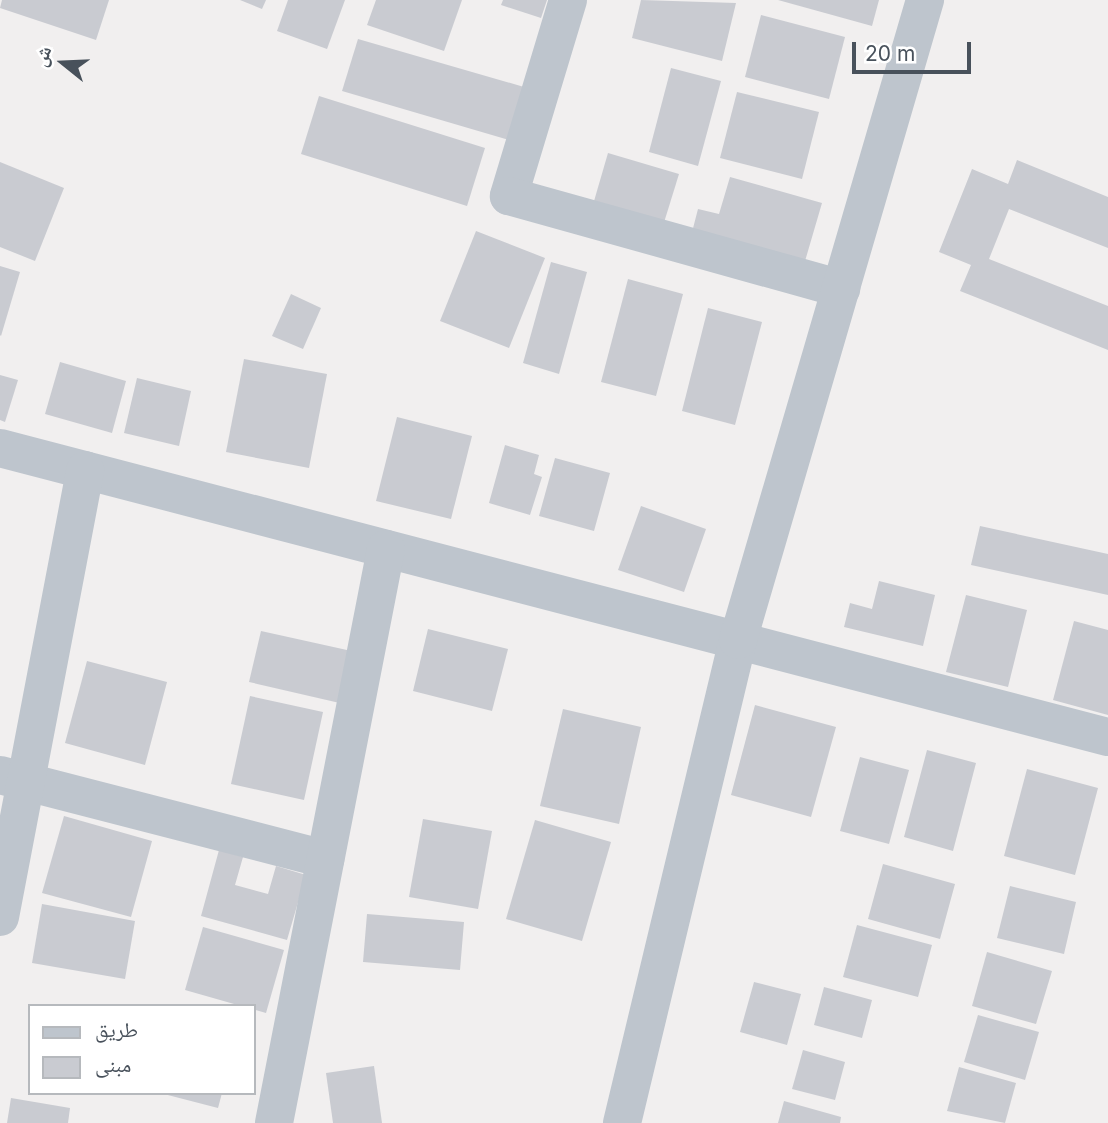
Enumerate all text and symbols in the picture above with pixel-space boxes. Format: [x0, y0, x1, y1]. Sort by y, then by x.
north arrow [28, 28, 98, 98]
scale bar [856, 28, 975, 72]
text: 20 m [865, 41, 915, 66]
text: ش [28, 43, 57, 70]
legend [28, 1004, 256, 1095]
text: طريق [95, 1017, 138, 1042]
text: مبنى [95, 1052, 131, 1077]

